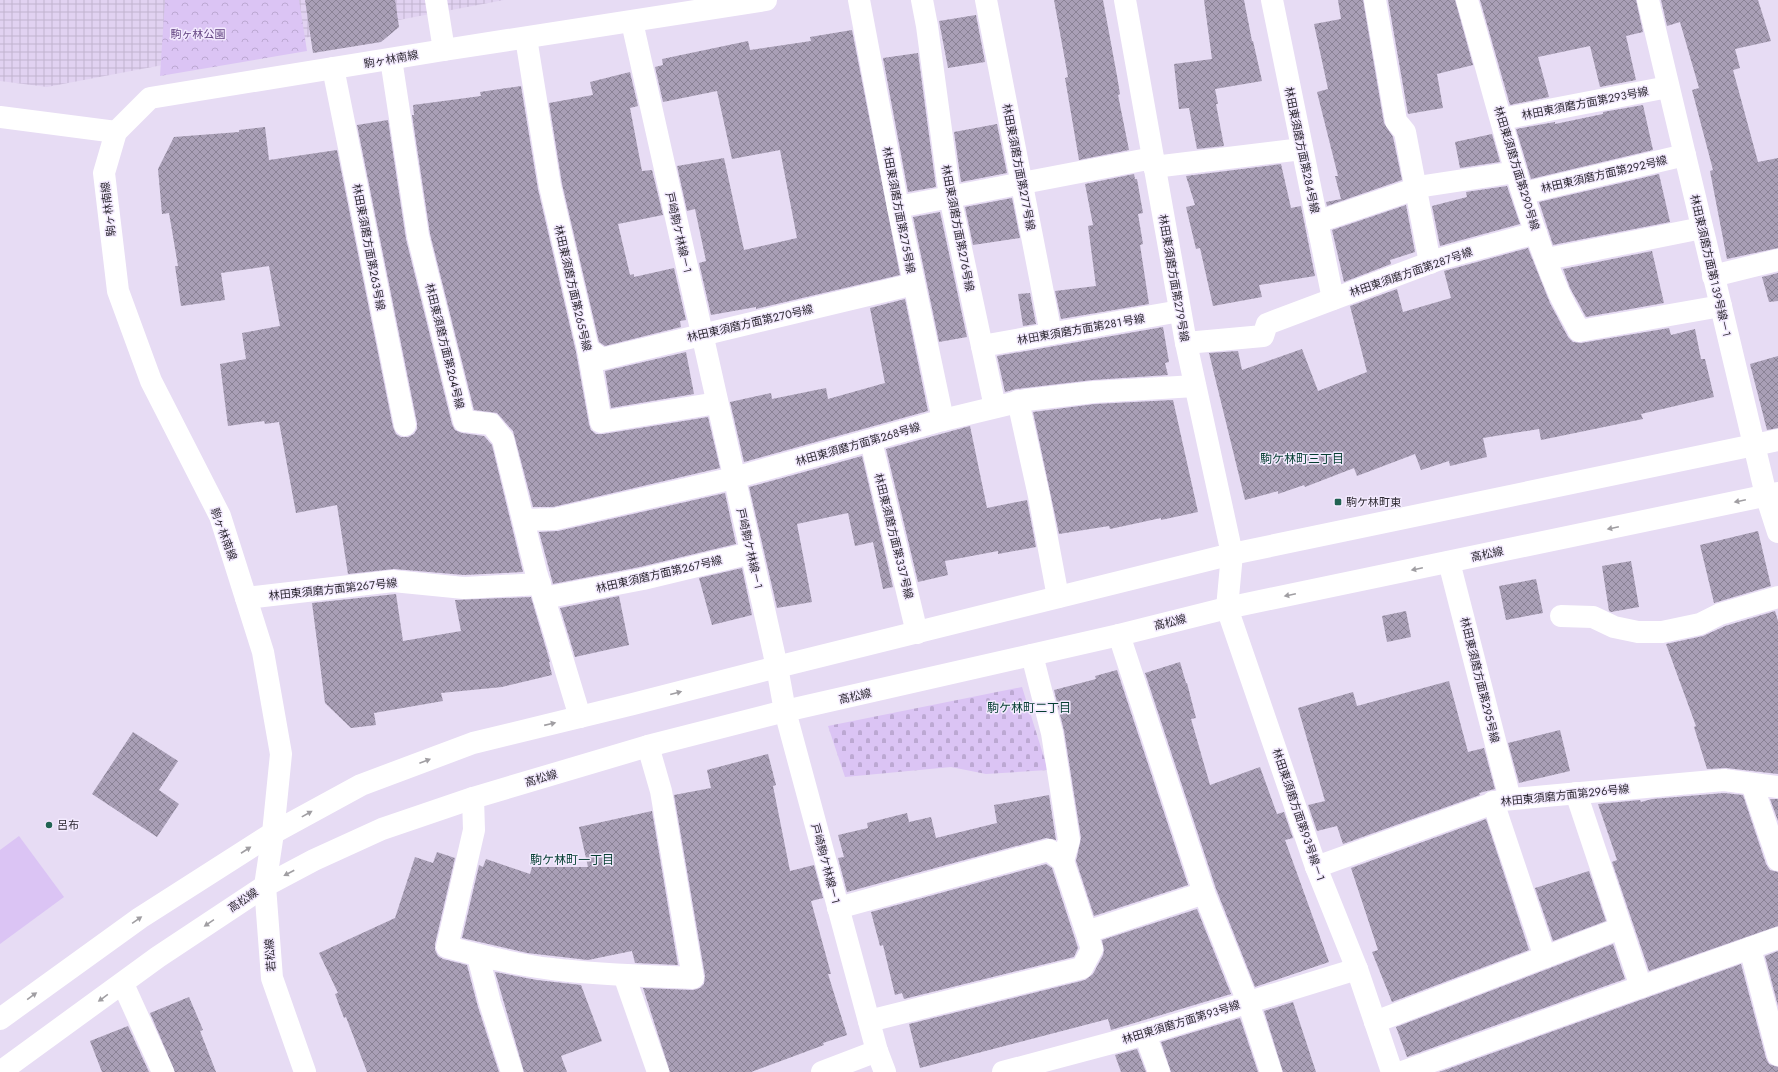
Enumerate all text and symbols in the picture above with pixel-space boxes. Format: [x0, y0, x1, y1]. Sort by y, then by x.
park label: 駒ヶ林公園 [171, 26, 226, 42]
street label: 駒ヶ林南線 [363, 46, 419, 72]
street label: 林田東須磨方面第２９３号線 [1520, 83, 1650, 123]
street label: 林田東須磨方面第２８４号線 [1281, 85, 1323, 215]
street label: 林田東須磨方面第２７７号線 [999, 102, 1039, 232]
street label: 林田東須磨方面第２９０号線 [1490, 104, 1544, 232]
street label: 林田東須磨方面第２７５号線 [879, 145, 919, 275]
street label: 林田東須磨方面第２９２号線 [1539, 152, 1669, 196]
street label: 林田東須磨方面第２７６号線 [938, 163, 978, 293]
street label: 駒ヶ林南線 [97, 181, 119, 237]
street label: 林田東須磨方面第２６３号線 [349, 182, 389, 312]
street label: 戸崎駒ケ林線－１ [662, 191, 696, 275]
street label: 林田東須磨方面第１３９号線－１ [1687, 193, 1735, 339]
street label: 林田東須磨方面第２７９号線 [1155, 213, 1193, 343]
street label: 林田東須磨方面第２６５号線 [551, 223, 595, 353]
street label: 林田東須磨方面第２８７号線 [1347, 243, 1475, 301]
street label: 林田東須磨方面第２６４号線 [422, 281, 468, 411]
street label: 林田東須磨方面第２７０号線 [685, 301, 815, 345]
street label: 林田東須磨方面第２８１号線 [1016, 310, 1146, 348]
street label: 林田東須磨方面第２６８号線 [794, 419, 922, 469]
district label: 駒ケ林町三丁目 [1260, 450, 1344, 468]
street label: 林田東須磨方面第３３７号線 [871, 471, 917, 601]
place label: 駒ケ林町東 [1346, 494, 1401, 510]
marker: 駒ケ林町東 [1333, 497, 1343, 507]
one-way arrow [1734, 498, 1746, 504]
street label: 駒ヶ林南線 [207, 505, 241, 563]
street label: 戸崎駒ケ林線－１ [733, 507, 767, 591]
one-way arrow [1607, 525, 1619, 531]
street label: 高松線 [1469, 543, 1505, 565]
street label: 林田東須磨方面第２６７号線 [594, 552, 724, 596]
one-way arrow [1411, 566, 1423, 572]
street label: 林田東須磨方面第２６７号線 [268, 574, 398, 604]
one-way arrow [1284, 593, 1296, 599]
street label: 高松線 [1152, 610, 1188, 634]
street label: 林田東須磨方面第２９５号線 [1457, 615, 1503, 745]
street label: 高松線 [837, 684, 873, 708]
one-way arrow [670, 690, 682, 696]
district label: 駒ケ林町二丁目 [987, 699, 1071, 717]
one-way arrow [544, 721, 556, 727]
street label: 林田東須磨方面第９３号線－１ [1269, 746, 1329, 884]
one-way arrow [420, 757, 432, 763]
street label: 高松線 [523, 766, 559, 790]
street label: 林田東須磨方面第２９６号線 [1500, 780, 1630, 810]
one-way arrow [302, 811, 313, 818]
place label: 呂布 [57, 817, 79, 833]
marker: 呂布 [44, 820, 54, 830]
street label: 戸崎駒ケ林線－１ [807, 822, 845, 906]
one-way arrow [241, 847, 252, 854]
district label: 駒ケ林町一丁目 [530, 851, 614, 869]
one-way arrow [284, 869, 295, 876]
street label: 高松線 [225, 884, 261, 916]
one-way arrow [132, 917, 142, 925]
one-way arrow [204, 919, 214, 927]
street label: 若松線 [261, 938, 279, 972]
one-way arrow [26, 992, 37, 1001]
one-way arrow [98, 994, 108, 1002]
street label: 林田東須磨方面第９３号線 [1120, 996, 1242, 1048]

